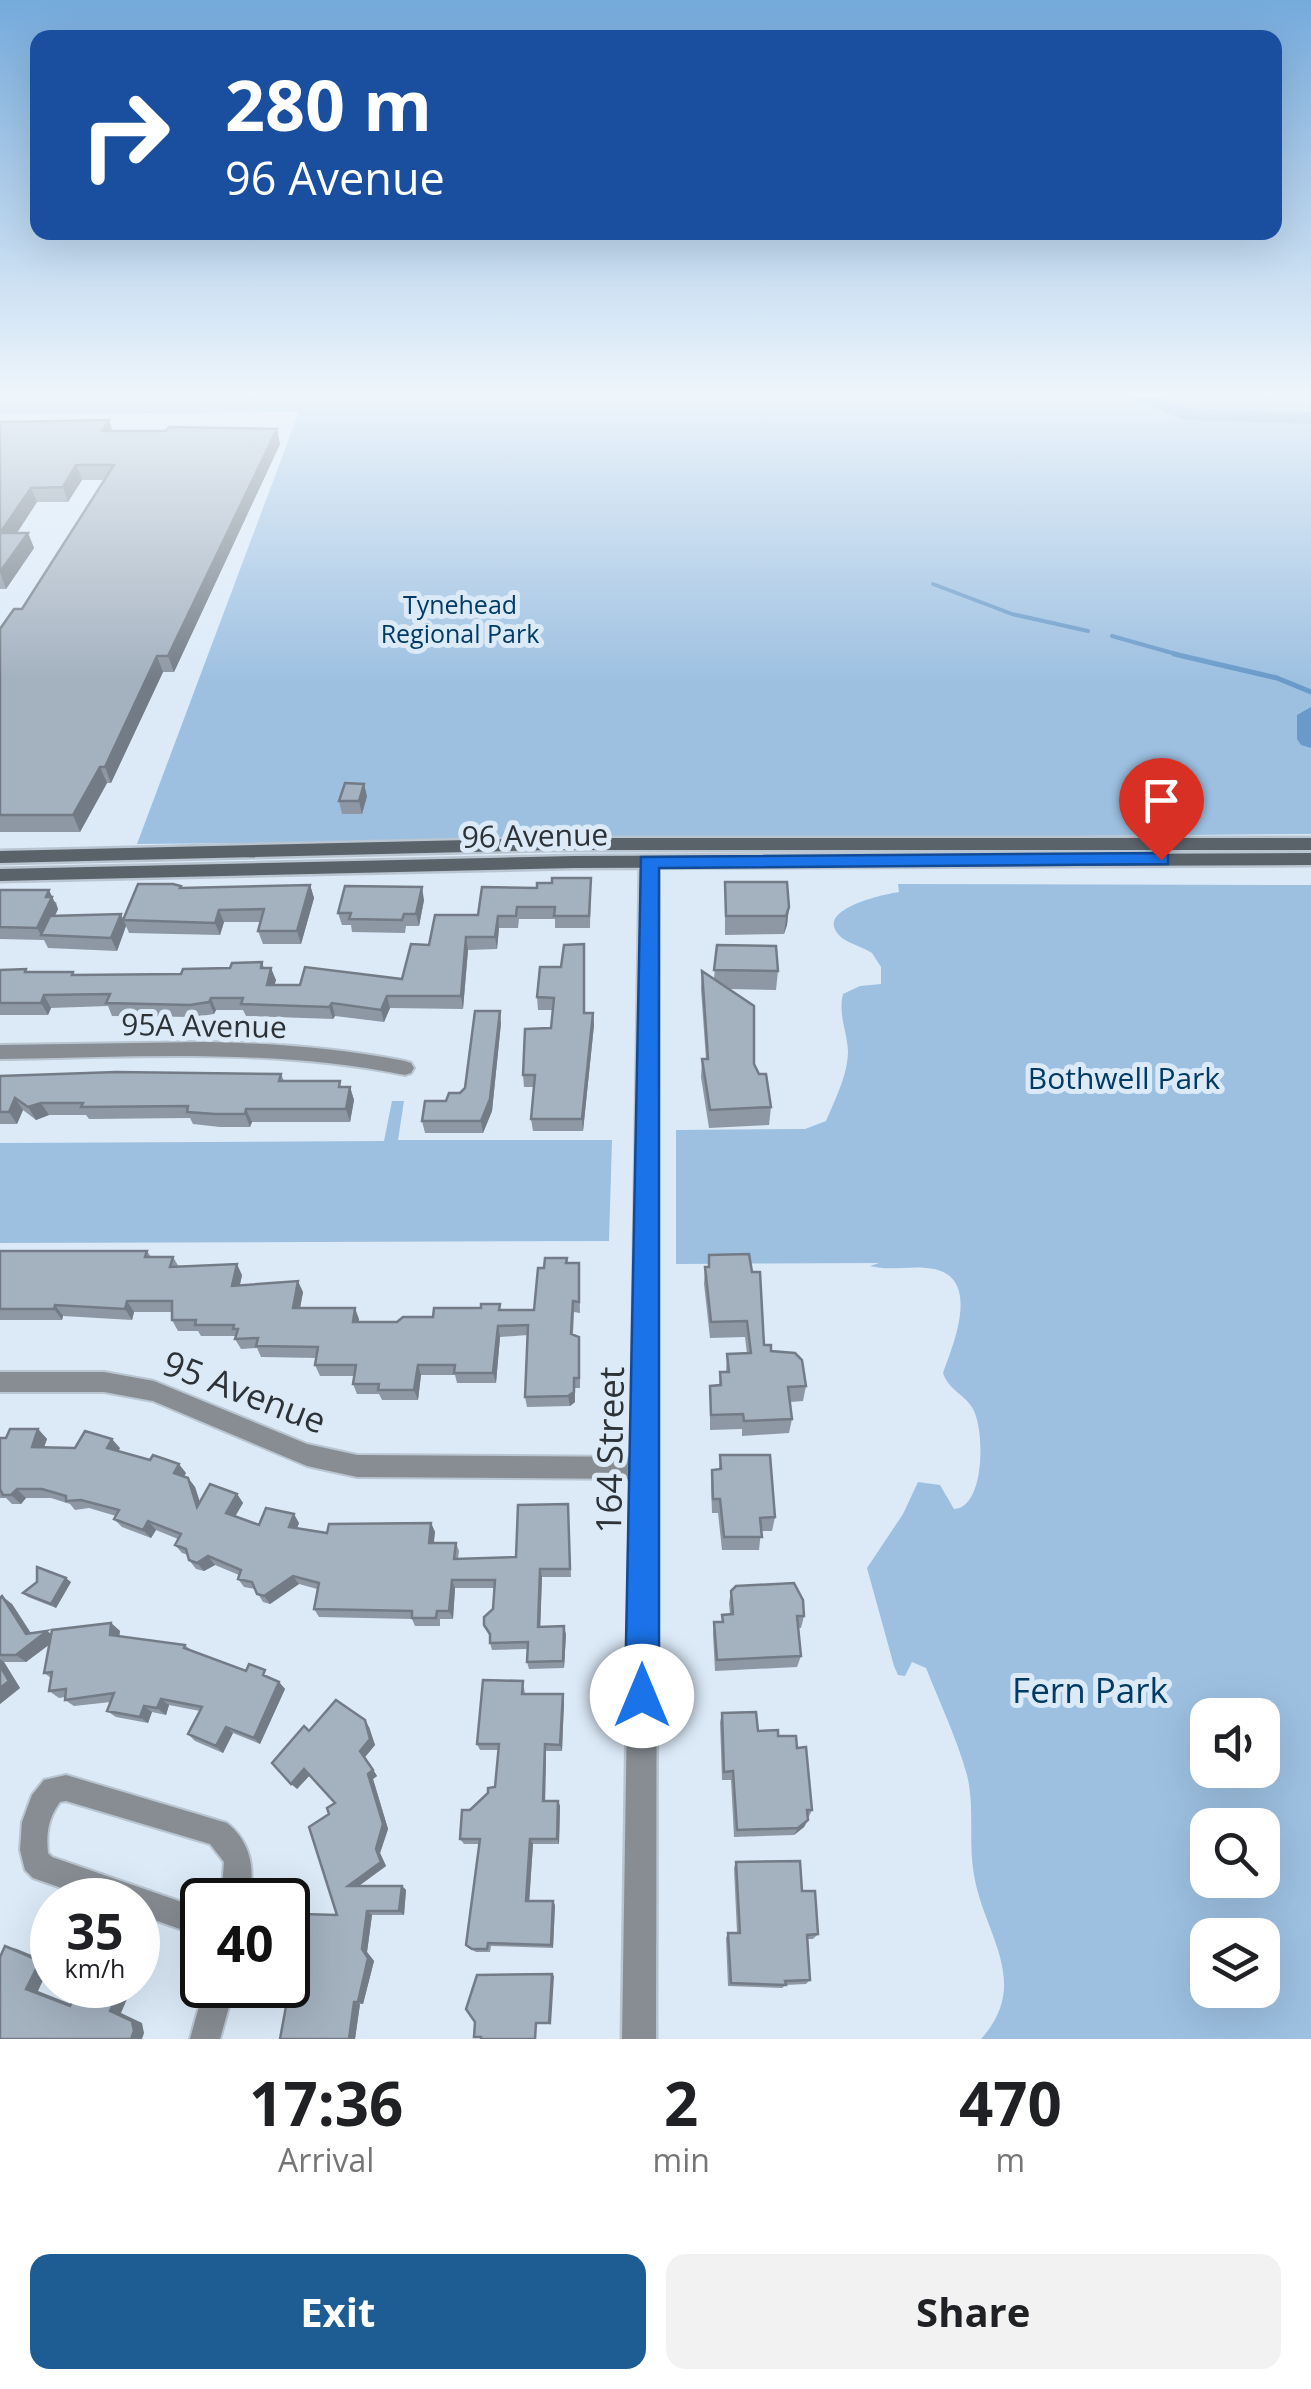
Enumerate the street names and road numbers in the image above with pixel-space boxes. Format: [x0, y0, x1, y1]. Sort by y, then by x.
street label: 96 Avenue [461, 813, 609, 857]
street label: 95A Avenue [121, 1003, 287, 1047]
street label: 95 Avenue [157, 1338, 333, 1444]
street label: 164 Street [584, 1366, 634, 1534]

